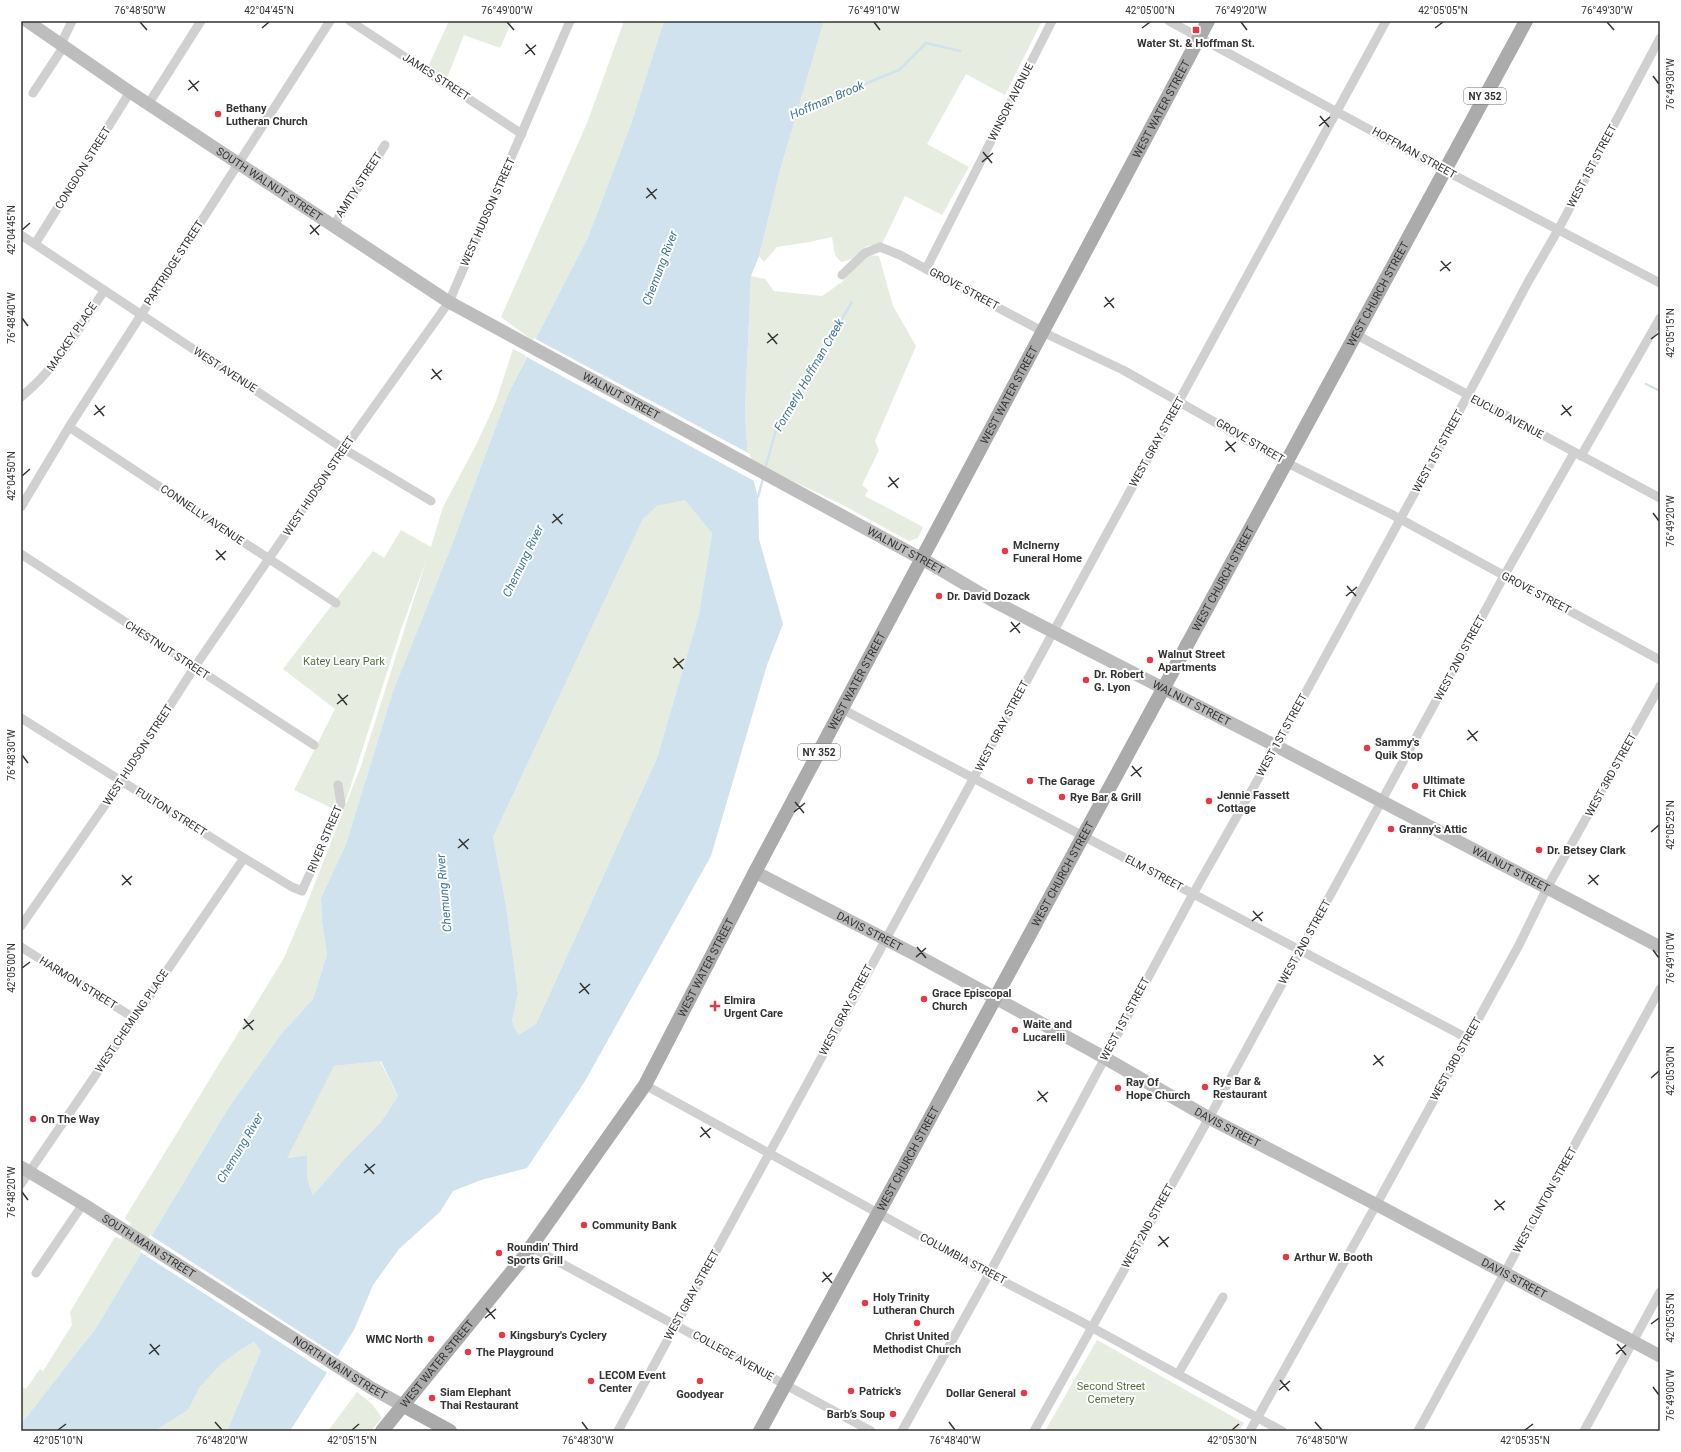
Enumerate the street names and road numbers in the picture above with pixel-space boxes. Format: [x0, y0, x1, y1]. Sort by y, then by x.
street label: JAMES STREET [400, 50, 472, 104]
street label: WEST WATER STREET [1130, 57, 1193, 160]
street label: WINSOR AVENUE [986, 61, 1036, 143]
road number: NY 352 [1464, 88, 1506, 104]
street label: WEST 1ST STREET [1565, 122, 1620, 210]
street label: CONGDON STREET [52, 124, 114, 212]
street label: HOFFMAN STREET [1370, 125, 1459, 182]
street label: SOUTH WALNUT STREET [214, 144, 325, 224]
street label: AMITY STREET [333, 150, 385, 220]
street label: WEST HUDSON STREET [458, 155, 518, 268]
street label: PARTRIDGE STREET [142, 218, 207, 308]
street label: WEST CHURCH STREET [1344, 239, 1412, 349]
street label: GROVE STREET [927, 265, 1001, 313]
street label: MACKEY PLACE [44, 300, 100, 374]
street label: WEST WATER STREET [978, 343, 1041, 446]
street label: WEST AVENUE [191, 345, 259, 395]
street label: WALNUT STREET [580, 369, 662, 422]
street label: EUCLID AVENUE [1468, 392, 1546, 442]
street label: WEST GRAY STREET [1127, 394, 1187, 489]
street label: WEST 1ST STREET [1410, 407, 1466, 495]
street label: GROVE STREET [1214, 416, 1287, 466]
street label: WEST HUDSON STREET [281, 433, 357, 538]
street label: CONNELLY AVENUE [158, 482, 246, 548]
street label: WALNUT STREET [865, 524, 947, 577]
street label: WEST CHURCH STREET [1189, 524, 1257, 633]
street label: GROVE STREET [1499, 569, 1573, 617]
street label: WEST 2ND STREET [1432, 613, 1488, 703]
street label: CHESTNUT STREET [123, 618, 212, 682]
street label: WEST WATER STREET [825, 629, 888, 732]
street label: WALNUT STREET [1150, 677, 1233, 728]
street label: WEST GRAY STREET [973, 678, 1032, 774]
street label: WEST 1ST STREET [1254, 691, 1310, 779]
street label: WEST HUDSON STREET [101, 702, 176, 808]
street label: WEST 3RD STREET [1583, 731, 1640, 819]
road number: NY 352 [798, 744, 840, 760]
street label: FULTON STREET [133, 785, 209, 839]
street label: RIVER STREET [305, 803, 345, 874]
street label: WEST CHURCH STREET [1029, 819, 1097, 929]
street label: WALNUT STREET [1470, 843, 1552, 895]
street label: ELM STREET [1123, 852, 1185, 894]
street label: WEST 2ND STREET [1276, 897, 1334, 987]
street label: DAVIS STREET [835, 909, 905, 954]
street label: WEST WATER STREET [675, 916, 737, 1019]
street label: HARMON STREET [37, 954, 119, 1012]
street label: WEST GRAY STREET [817, 962, 876, 1058]
street label: WEST CHEMUNG PLACE [93, 967, 171, 1075]
street label: WEST 1ST STREET [1098, 975, 1153, 1063]
street label: WEST 3RD STREET [1428, 1015, 1485, 1103]
street label: WEST CHURCH STREET [874, 1104, 942, 1213]
street label: DAVIS STREET [1192, 1105, 1263, 1150]
street label: WEST CLINTON STREET [1510, 1144, 1580, 1255]
street label: WEST 2ND STREET [1119, 1181, 1177, 1271]
street label: SOUTH MAIN STREET [100, 1211, 198, 1281]
street label: COLUMBIA STREET [918, 1231, 1009, 1287]
street label: WEST GRAY STREET [662, 1247, 722, 1342]
street label: DAVIS STREET [1479, 1255, 1549, 1301]
street label: WEST WATER STREET [397, 1317, 477, 1410]
street label: COLLEGE AVENUE [690, 1328, 776, 1384]
street label: NORTH MAIN STREET [291, 1333, 390, 1402]

